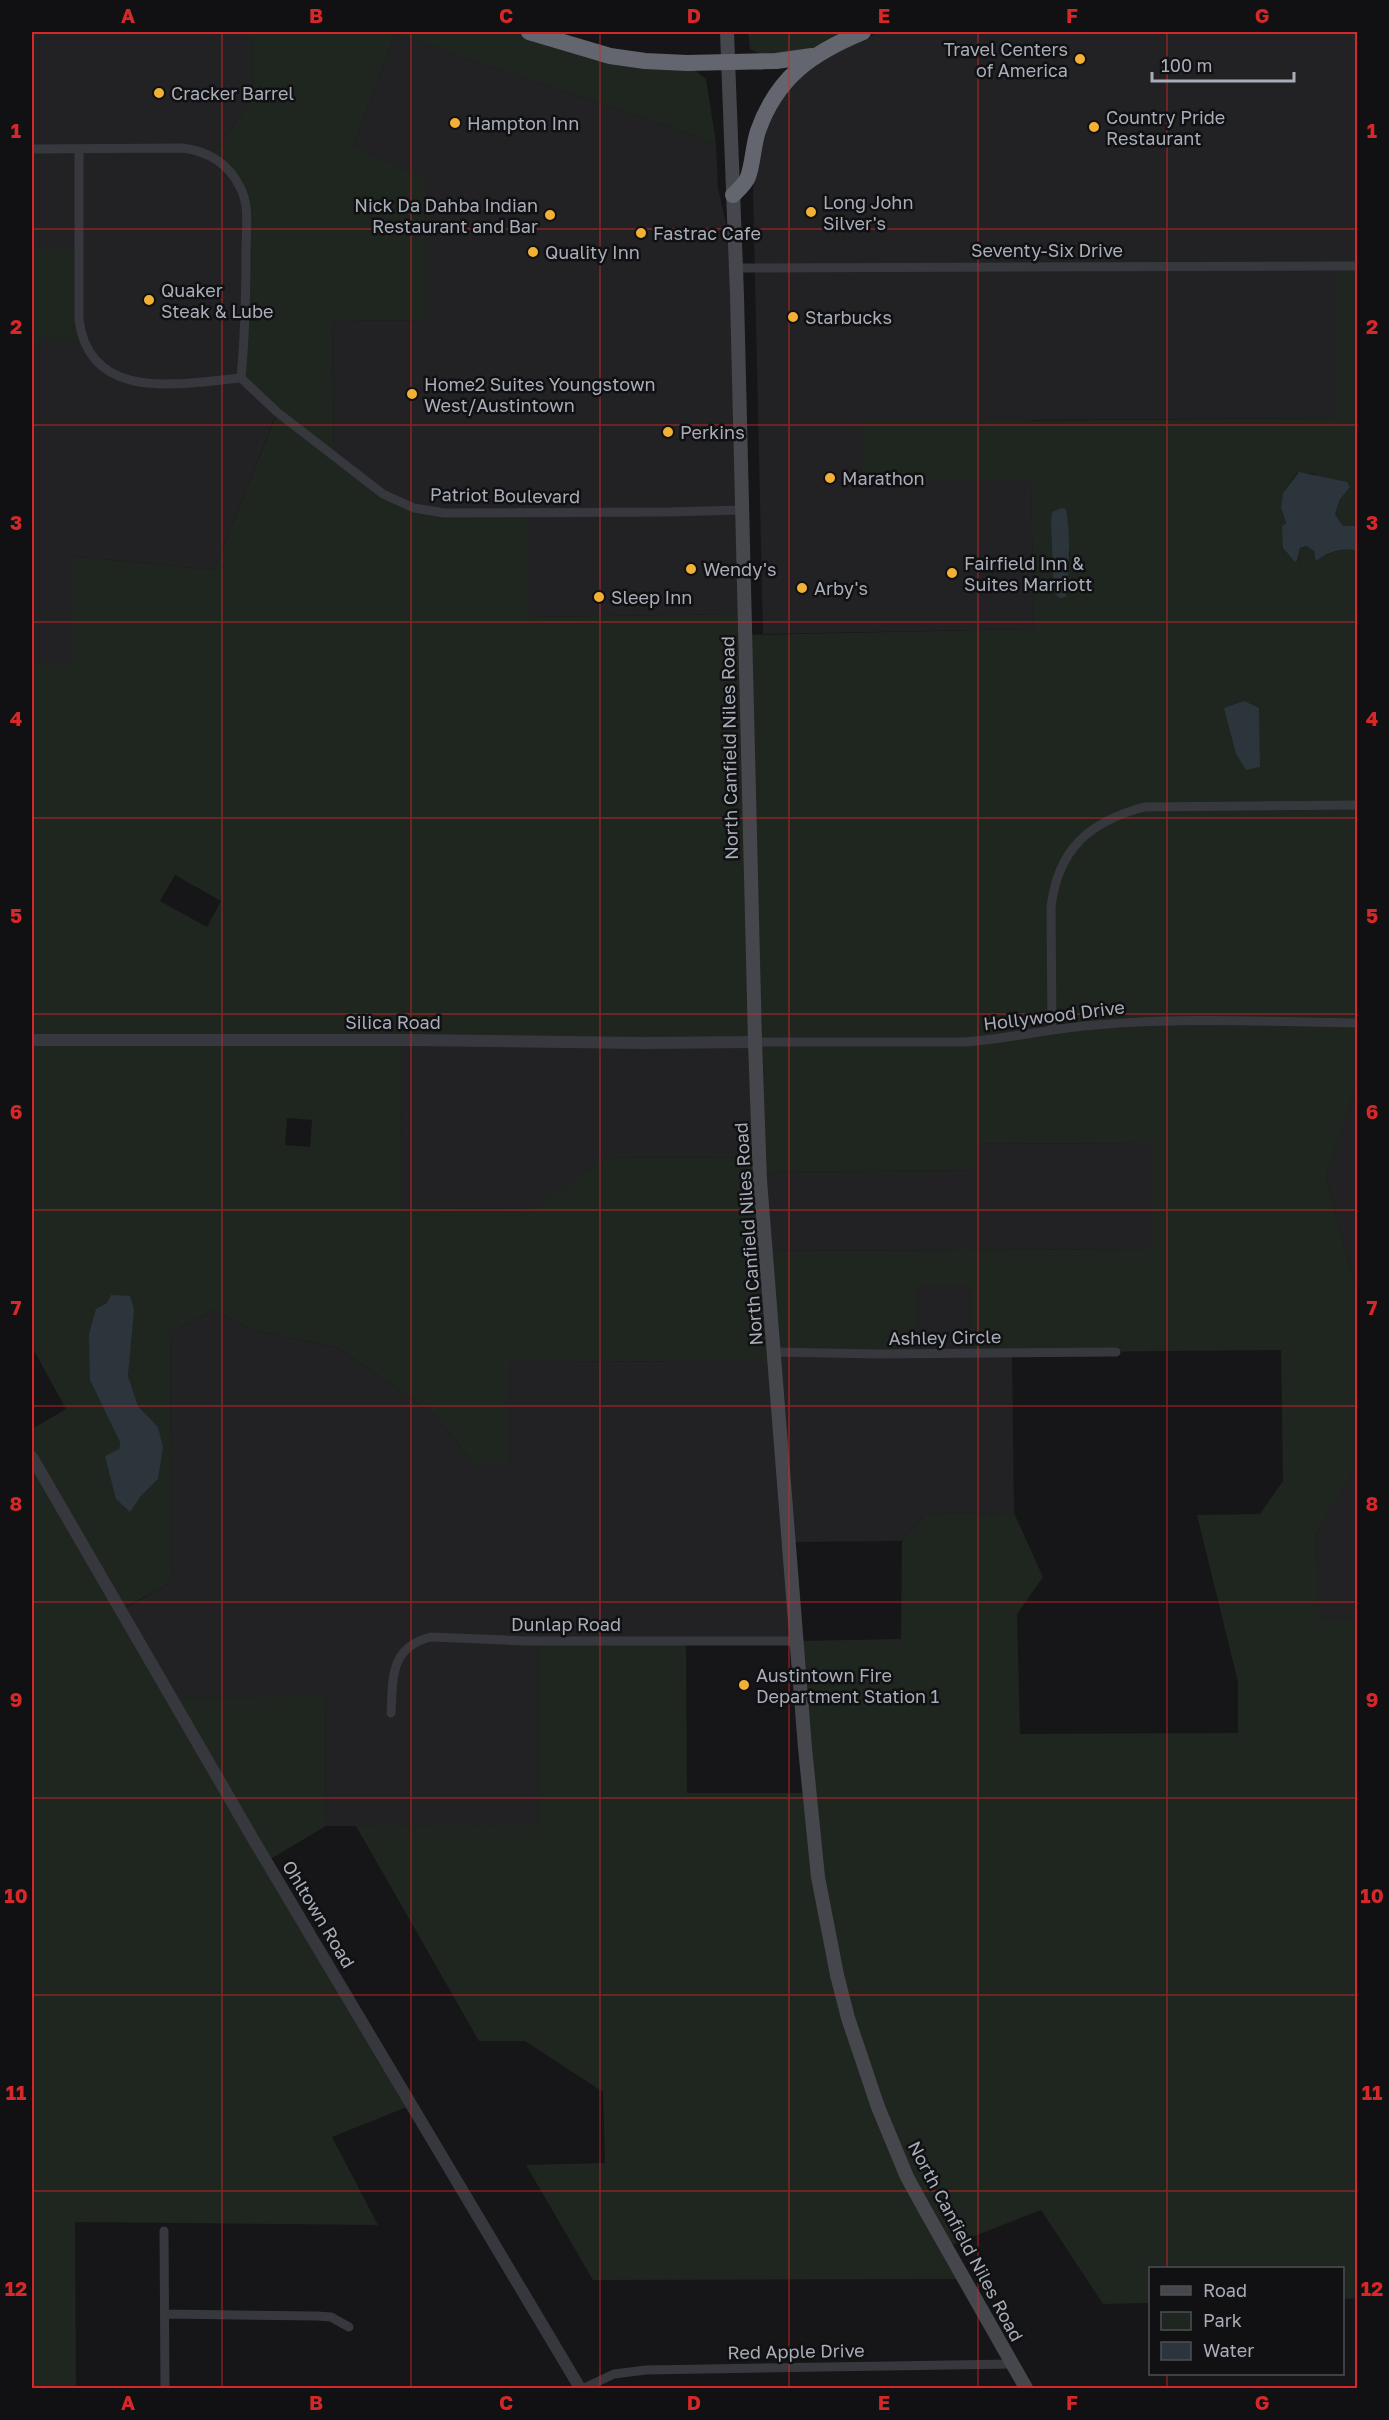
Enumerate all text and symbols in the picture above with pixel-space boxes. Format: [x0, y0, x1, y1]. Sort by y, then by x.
text: A [121, 3, 135, 27]
text: B [309, 3, 323, 27]
text: C [499, 3, 513, 27]
text: D [687, 3, 701, 27]
text: E [878, 3, 890, 27]
text: F [1066, 3, 1078, 27]
text: G [1255, 3, 1269, 27]
place label: Travel Centers of America [944, 38, 1068, 81]
scale bar [1152, 45, 1294, 83]
marker: Travel Centers of America [1073, 52, 1087, 66]
text: 100 m [1161, 54, 1212, 76]
place label: Cracker Barrel [171, 82, 294, 104]
marker: Cracker Barrel [152, 86, 166, 100]
place label: Country Pride Restaurant [1106, 106, 1225, 149]
place label: Hampton Inn [467, 112, 579, 134]
marker: Hampton Inn [448, 116, 462, 130]
text: 1 [11, 118, 21, 142]
text: 1 [1367, 118, 1377, 142]
marker: Country Pride Restaurant [1087, 120, 1101, 134]
place label: Long John Silver's [823, 191, 913, 234]
place label: Nick Da Dahba Indian Restaurant and Bar [354, 194, 538, 237]
marker: Long John Silver's [804, 205, 818, 219]
marker: Nick Da Dahba Indian Restaurant and Bar [543, 208, 557, 222]
place label: Fastrac Cafe [653, 222, 761, 244]
marker: Fastrac Cafe [634, 226, 648, 240]
street label: Seventy-Six Drive [971, 239, 1123, 261]
place label: Quality Inn [545, 241, 640, 263]
marker: Quality Inn [526, 245, 540, 259]
place label: Quaker Steak & Lube [161, 279, 274, 322]
marker: Quaker Steak & Lube [142, 293, 156, 307]
place label: Starbucks [805, 306, 892, 328]
marker: Starbucks [786, 310, 800, 324]
text: 2 [10, 314, 22, 338]
text: 2 [1366, 314, 1378, 338]
place label: Home2 Suites Youngstown West/Austintown [424, 373, 656, 416]
marker: Home2 Suites Youngstown West/Austintown [405, 387, 419, 401]
place label: Perkins [680, 421, 745, 443]
marker: Perkins [661, 425, 675, 439]
place label: Marathon [842, 467, 925, 489]
marker: Marathon [823, 471, 837, 485]
street label: Patriot Boulevard [430, 483, 580, 507]
text: 3 [10, 510, 22, 534]
text: 3 [1366, 510, 1378, 534]
place label: Fairfield Inn & Suites Marriott [964, 552, 1092, 595]
place label: Wendy's [703, 558, 776, 580]
marker: Wendy's [684, 562, 698, 576]
marker: Fairfield Inn & Suites Marriott [945, 566, 959, 580]
place label: Arby's [814, 577, 868, 599]
marker: Arby's [795, 581, 809, 595]
place label: Sleep Inn [611, 586, 692, 608]
marker: Sleep Inn [592, 590, 606, 604]
street label: North Canfield Niles Road [716, 636, 742, 860]
text: 4 [10, 706, 22, 730]
text: 4 [1366, 706, 1378, 730]
text: 5 [10, 903, 22, 927]
text: 5 [1366, 903, 1378, 927]
street label: Hollywood Drive [982, 995, 1126, 1035]
street label: Silica Road [345, 1011, 441, 1033]
text: 6 [10, 1099, 22, 1123]
text: 6 [1366, 1099, 1378, 1123]
street label: North Canfield Niles Road [729, 1122, 767, 1346]
text: 7 [11, 1295, 22, 1319]
text: 7 [1367, 1295, 1378, 1319]
street label: Ashley Circle [889, 1325, 1001, 1349]
text: 8 [10, 1491, 22, 1515]
text: 8 [1366, 1491, 1378, 1515]
street label: Dunlap Road [511, 1613, 621, 1635]
place label: Austintown Fire Department Station 1 [756, 1664, 940, 1707]
marker: Austintown Fire Department Station 1 [737, 1678, 751, 1692]
text: 9 [10, 1687, 22, 1711]
text: 9 [1366, 1687, 1378, 1711]
street label: Ohltown Road [278, 1856, 360, 1972]
text: 10 [4, 1883, 28, 1907]
text: 10 [1360, 1883, 1384, 1907]
text: 11 [6, 2080, 26, 2104]
text: 11 [1362, 2080, 1382, 2104]
street label: North Canfield Niles Road [904, 2137, 1028, 2345]
legend [1149, 2267, 1344, 2375]
text: 12 [5, 2276, 27, 2300]
text: 12 [1361, 2276, 1383, 2300]
text: Road [1203, 2279, 1247, 2301]
text: Park [1203, 2309, 1242, 2331]
street label: Red Apple Drive [727, 2339, 865, 2363]
text: Water [1203, 2339, 1254, 2361]
text: A [121, 2390, 135, 2414]
text: B [309, 2390, 323, 2414]
text: C [499, 2390, 513, 2414]
text: D [687, 2390, 701, 2414]
text: E [878, 2390, 890, 2414]
text: F [1066, 2390, 1078, 2414]
text: G [1255, 2390, 1269, 2414]

